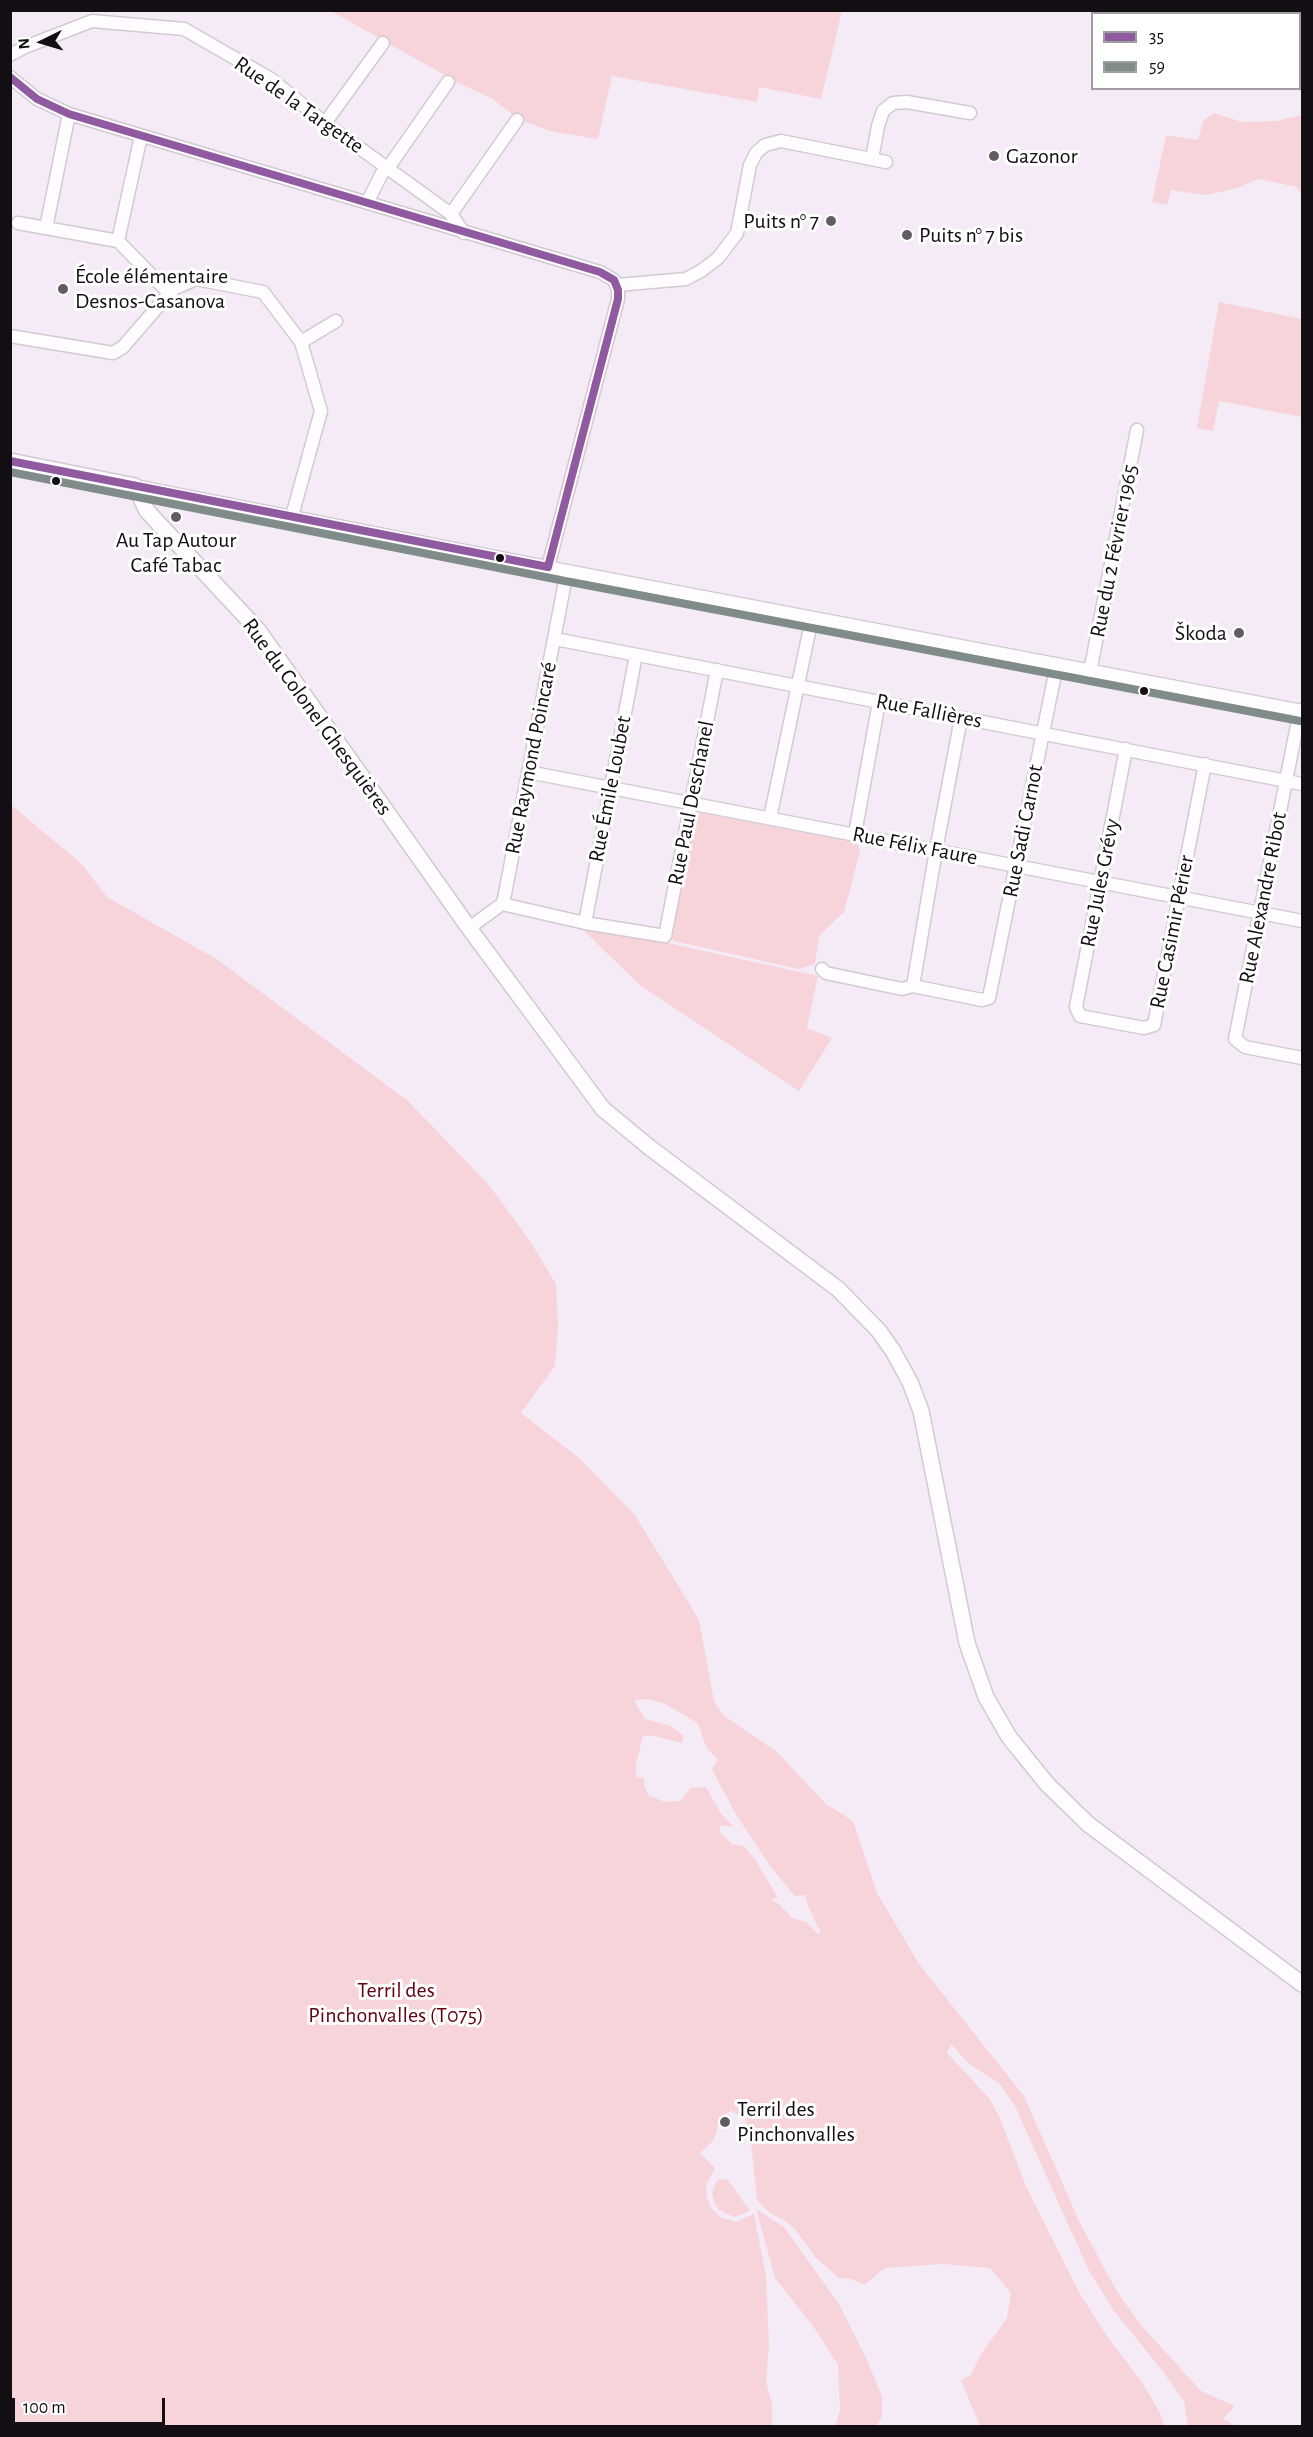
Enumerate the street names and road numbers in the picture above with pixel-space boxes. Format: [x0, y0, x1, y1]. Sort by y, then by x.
street label: Rue de la Targette [229, 51, 369, 159]
street label: Rue du 2 Février 1965 [1084, 462, 1144, 640]
street label: Rue du Colonel Ghesquières [237, 613, 397, 821]
street label: Rue Raymond Poincaré [499, 659, 563, 857]
street label: Rue Fallières [874, 688, 984, 734]
street label: Rue Émile Loubet [583, 714, 637, 864]
street label: Rue Paul Deschanel [662, 718, 720, 888]
street label: Rue Sadi Carnot [997, 762, 1049, 900]
street label: Rue Alexandre Ribot [1233, 810, 1293, 986]
street label: Rue Jules Grévy [1075, 816, 1125, 950]
street label: Rue Félix Faure [850, 821, 980, 871]
street label: Rue Casimir Périer [1144, 853, 1200, 1011]

